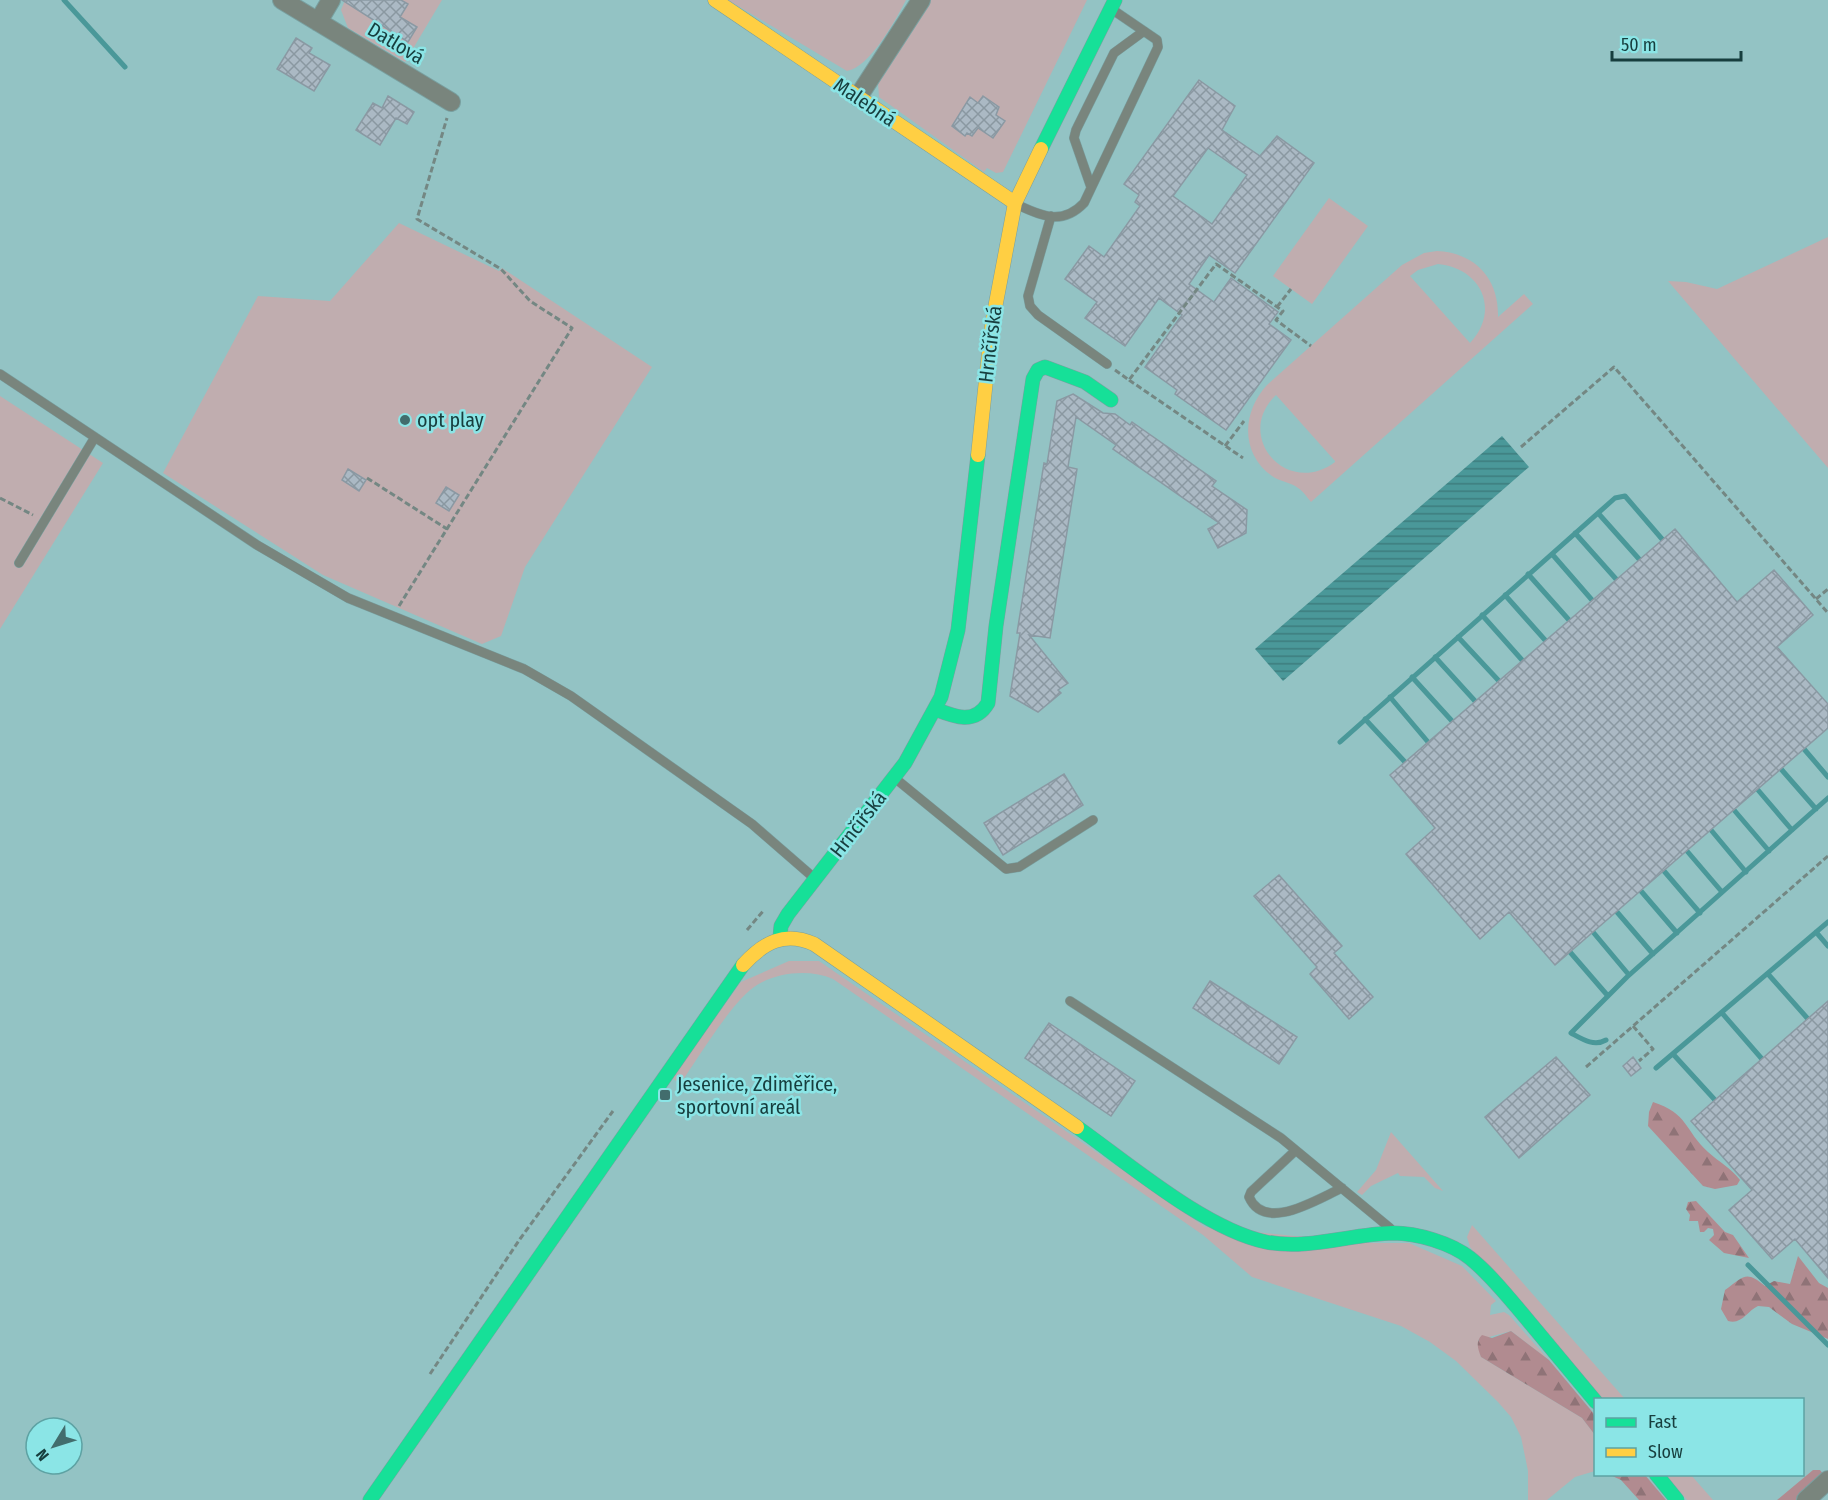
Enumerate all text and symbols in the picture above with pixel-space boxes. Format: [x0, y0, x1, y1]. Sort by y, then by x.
street label: Datlová [363, 17, 429, 69]
scale bar [1612, 24, 1741, 62]
text: 50 m [1621, 34, 1657, 56]
street label: Malebná [829, 73, 901, 131]
street label: Hrnčířská [973, 304, 1007, 384]
place label: opt play [417, 408, 484, 432]
marker: opt play [398, 413, 412, 427]
street label: Hrnčířská [825, 786, 891, 862]
place label: Jesenice, Zdiměřice, sportovní areál [677, 1072, 837, 1119]
marker: Jesenice, Zdiměřice, sportovní areál [658, 1088, 672, 1102]
legend [1594, 1398, 1804, 1476]
text: Fast [1648, 1411, 1677, 1433]
north arrow [24, 1416, 84, 1476]
text: Slow [1648, 1441, 1683, 1463]
text: N [32, 1445, 53, 1465]

